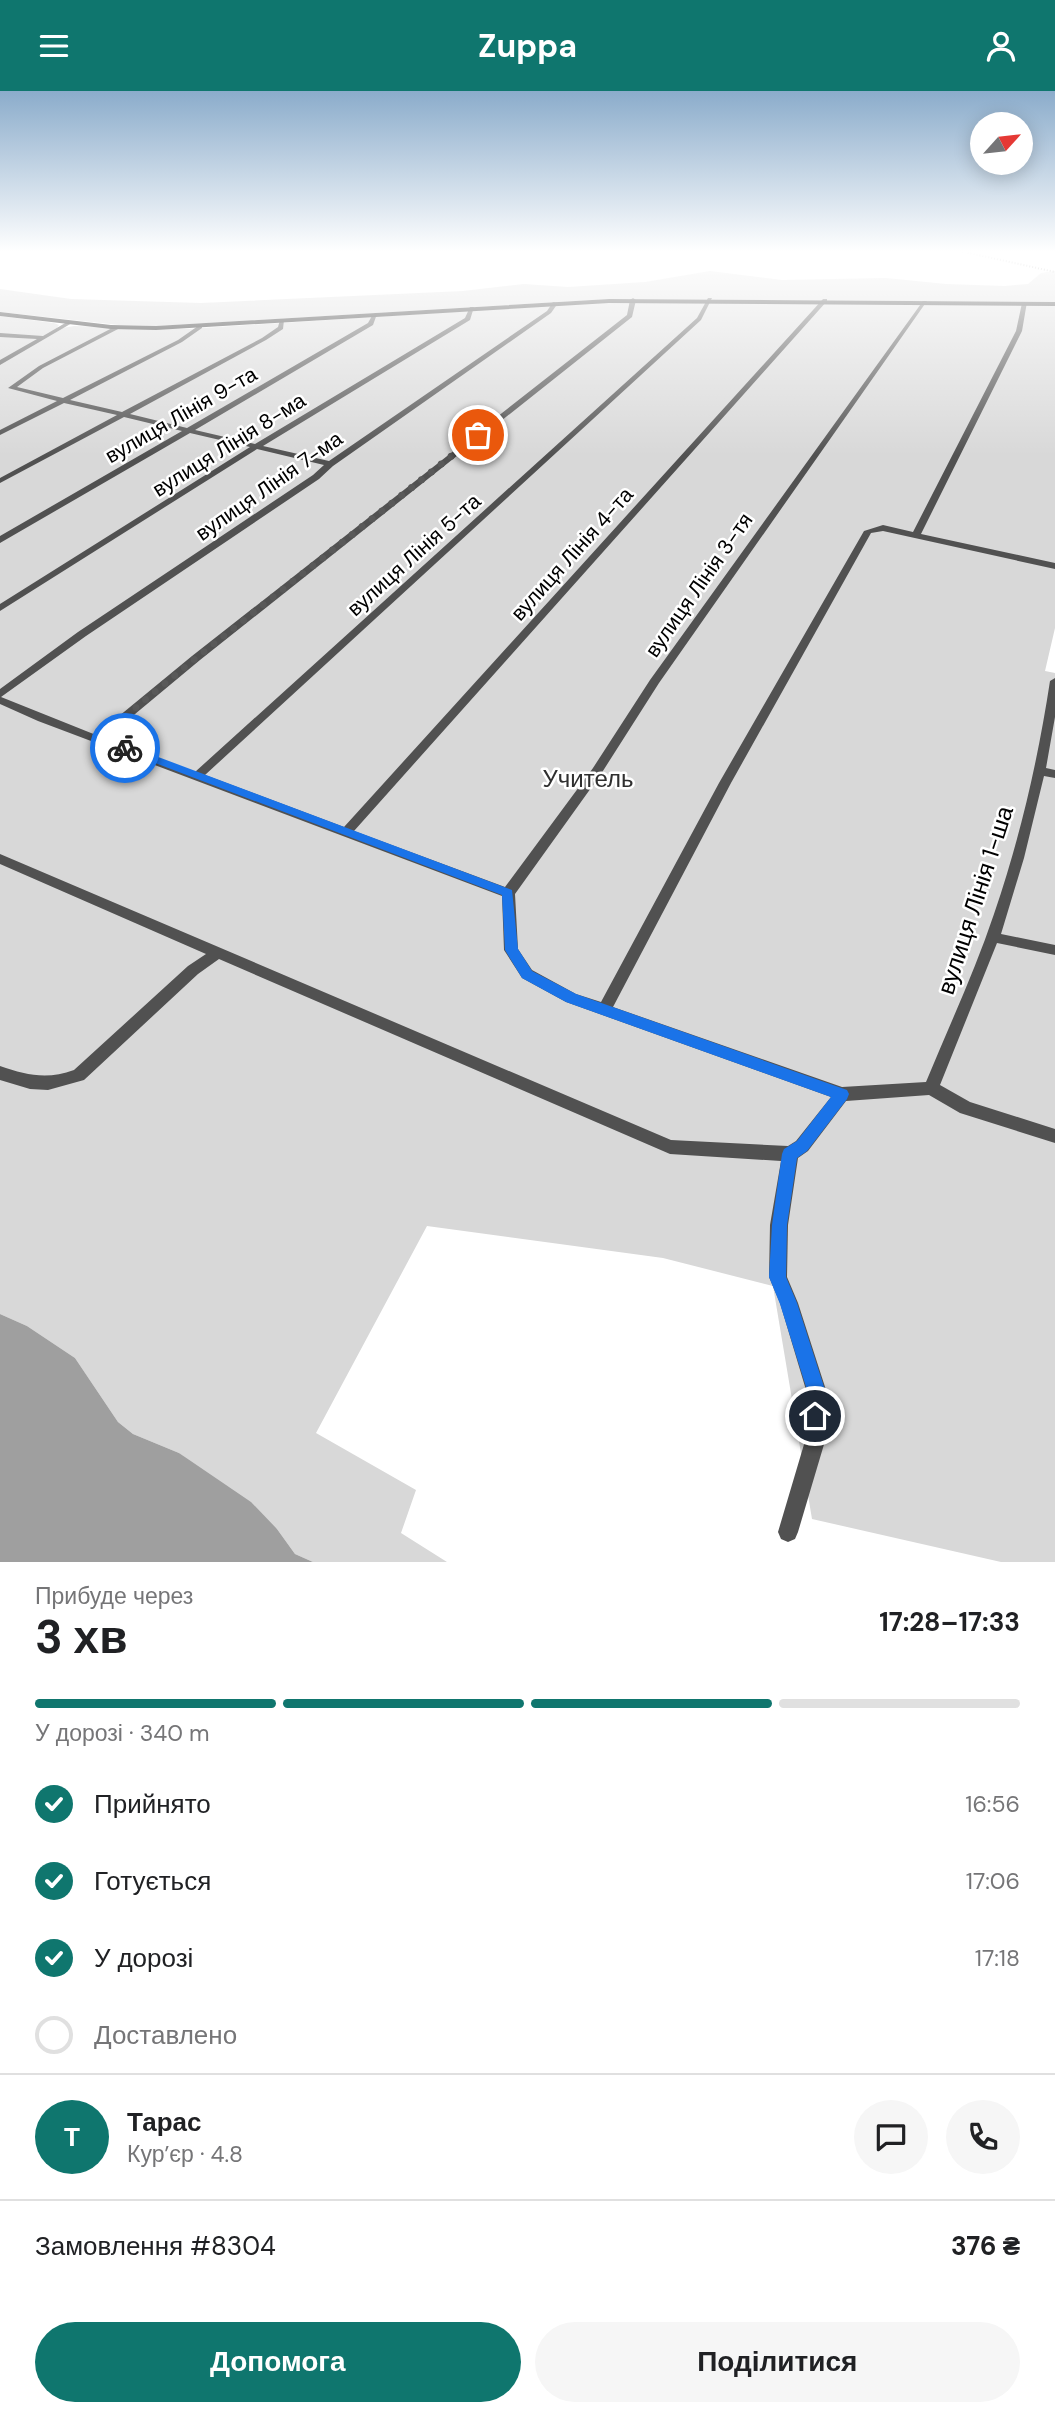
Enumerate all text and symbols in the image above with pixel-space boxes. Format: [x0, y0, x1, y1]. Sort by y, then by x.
text: Zuppa [478, 25, 577, 67]
icon: menu [35, 27, 73, 65]
icon: person [982, 27, 1020, 65]
north arrow [970, 112, 1032, 175]
map controls [970, 112, 1033, 175]
street label: вулиця Лінія 9-та [100, 360, 262, 470]
street label: вулиця Лінія 8-ма [147, 386, 311, 503]
pin [448, 405, 508, 465]
icon: bag [459, 416, 497, 454]
street label: вулиця Лінія 7-ма [190, 425, 348, 547]
street label: вулиця Лінія 4-та [505, 481, 640, 627]
street label: вулиця Лінія 5-та [341, 487, 487, 622]
street label: вулиця Лінія 3-тя [639, 507, 759, 663]
courier [90, 713, 160, 783]
icon: bike [106, 729, 144, 767]
park label: Учитель [543, 763, 633, 794]
street label: вулиця Лінія 1-ша [930, 801, 1020, 998]
pin [785, 1386, 845, 1446]
icon: home [796, 1397, 834, 1435]
text: Прибуде через [35, 1581, 193, 1611]
text: 17:28–17:33 [879, 1605, 1020, 1639]
text: 3 хв [35, 1607, 127, 1667]
text: У дорозі · 340 m [35, 1718, 210, 1748]
icon: check [35, 1785, 73, 1823]
text: Прийнято [94, 1787, 211, 1821]
text: 16:56 [965, 1789, 1020, 1819]
icon: check [35, 1862, 73, 1900]
text: Готується [94, 1864, 211, 1898]
text: 17:06 [966, 1866, 1020, 1896]
icon: check [35, 1939, 73, 1977]
text: У дорозі [94, 1941, 193, 1975]
text: 17:18 [975, 1943, 1020, 1973]
text: Доставлено [94, 2018, 237, 2052]
button: chat [854, 2100, 928, 2174]
button: phone [946, 2100, 1020, 2174]
text: Тарас [127, 2105, 202, 2139]
text: Т [64, 2120, 80, 2154]
text: Кур’єр · 4.8 [127, 2139, 243, 2169]
text: Замовлення #8304 [35, 2229, 276, 2263]
text: 376 ₴ [951, 2229, 1020, 2263]
button: Допомога [35, 2322, 521, 2402]
button: Поділитися [535, 2322, 1020, 2402]

